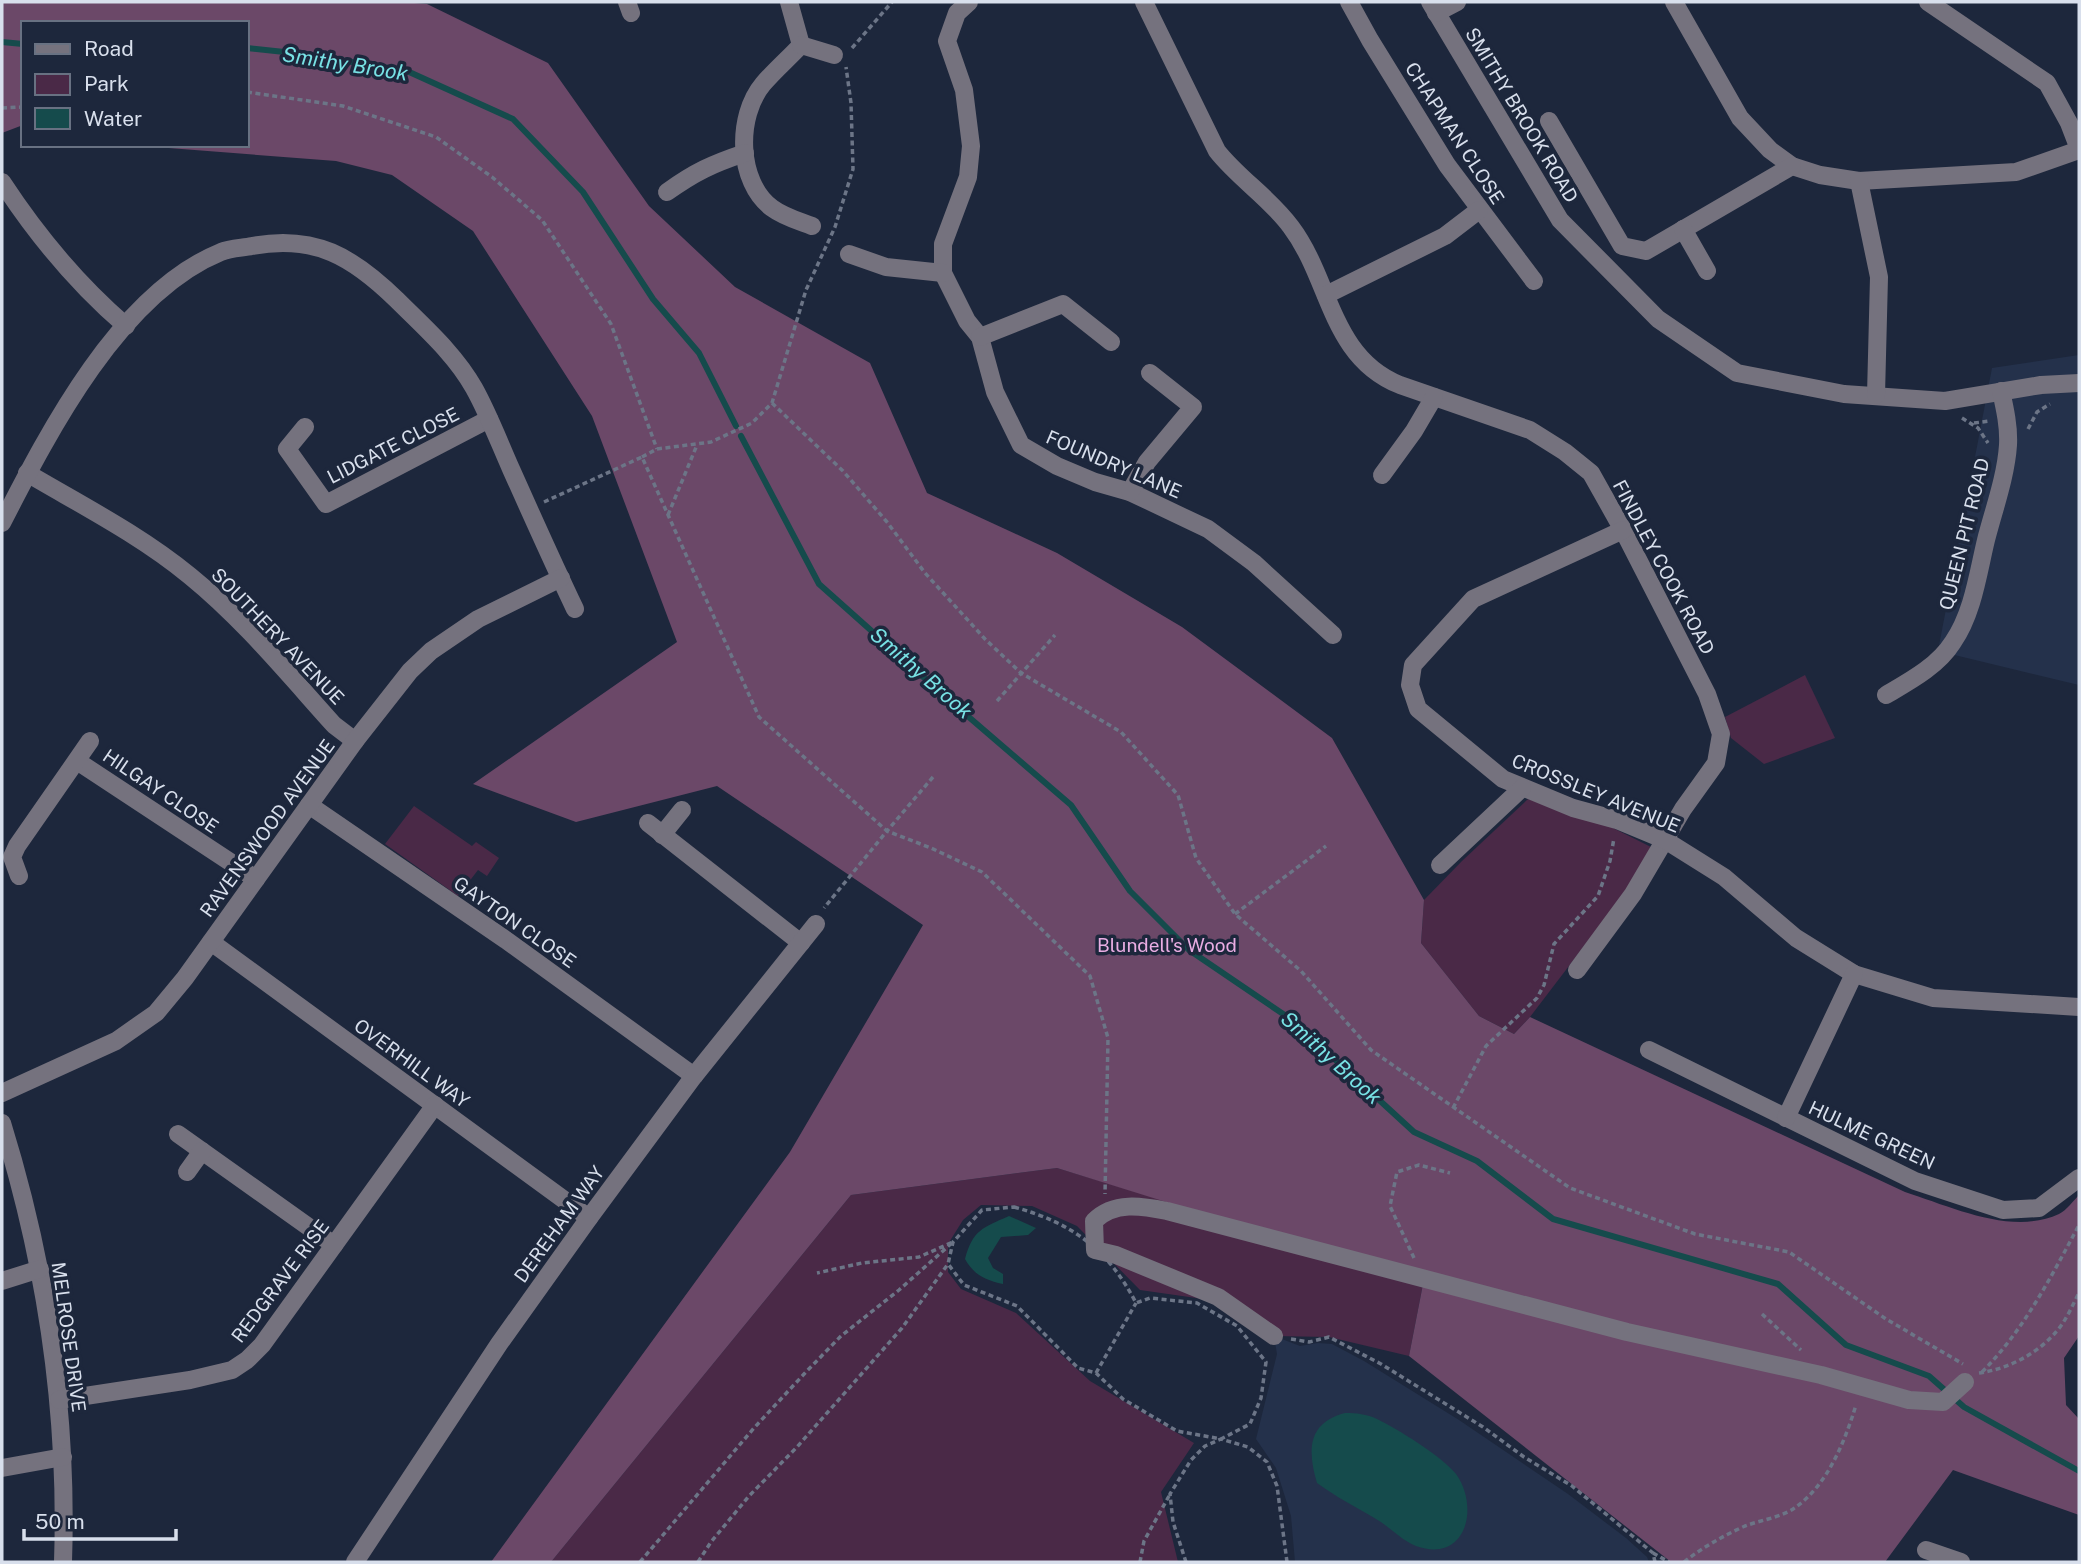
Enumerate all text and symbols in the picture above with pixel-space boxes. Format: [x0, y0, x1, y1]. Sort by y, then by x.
legend [21, 21, 248, 147]
street label: SMITHY BROOK ROAD [1461, 24, 1583, 206]
text: Road [84, 36, 134, 61]
water label: Smithy Brook [280, 41, 410, 86]
street label: CHAPMAN CLOSE [1401, 58, 1509, 208]
text: Park [84, 71, 129, 96]
text: Water [84, 106, 142, 131]
street label: LIDGATE CLOSE [323, 402, 463, 488]
street label: FOUNDRY LANE [1043, 426, 1185, 502]
street label: QUEEN PIT ROAD [1934, 456, 1994, 612]
street label: FINDLEY COOK ROAD [1609, 476, 1719, 658]
street label: SOUTHERY AVENUE [207, 563, 349, 709]
water label: Smithy Brook [865, 622, 978, 724]
street label: RAVENSWOOD AVENUE [195, 735, 339, 921]
street label: HILGAY CLOSE [99, 744, 223, 838]
street label: CROSSLEY AVENUE [1509, 749, 1683, 837]
street label: GAYTON CLOSE [450, 872, 580, 972]
park label: Blundell's Wood [1097, 934, 1237, 956]
water label: Smithy Brook [1276, 1006, 1387, 1110]
street label: OVERHILL WAY [350, 1014, 474, 1112]
street label: HULME GREEN [1805, 1096, 1939, 1174]
street label: DEREHAM WAY [509, 1161, 609, 1286]
street label: REDGRAVE RISE [227, 1215, 333, 1347]
street label: MELROSE DRIVE [48, 1261, 90, 1413]
scale bar [24, 1498, 177, 1542]
text: 50 m [35, 1509, 85, 1534]

